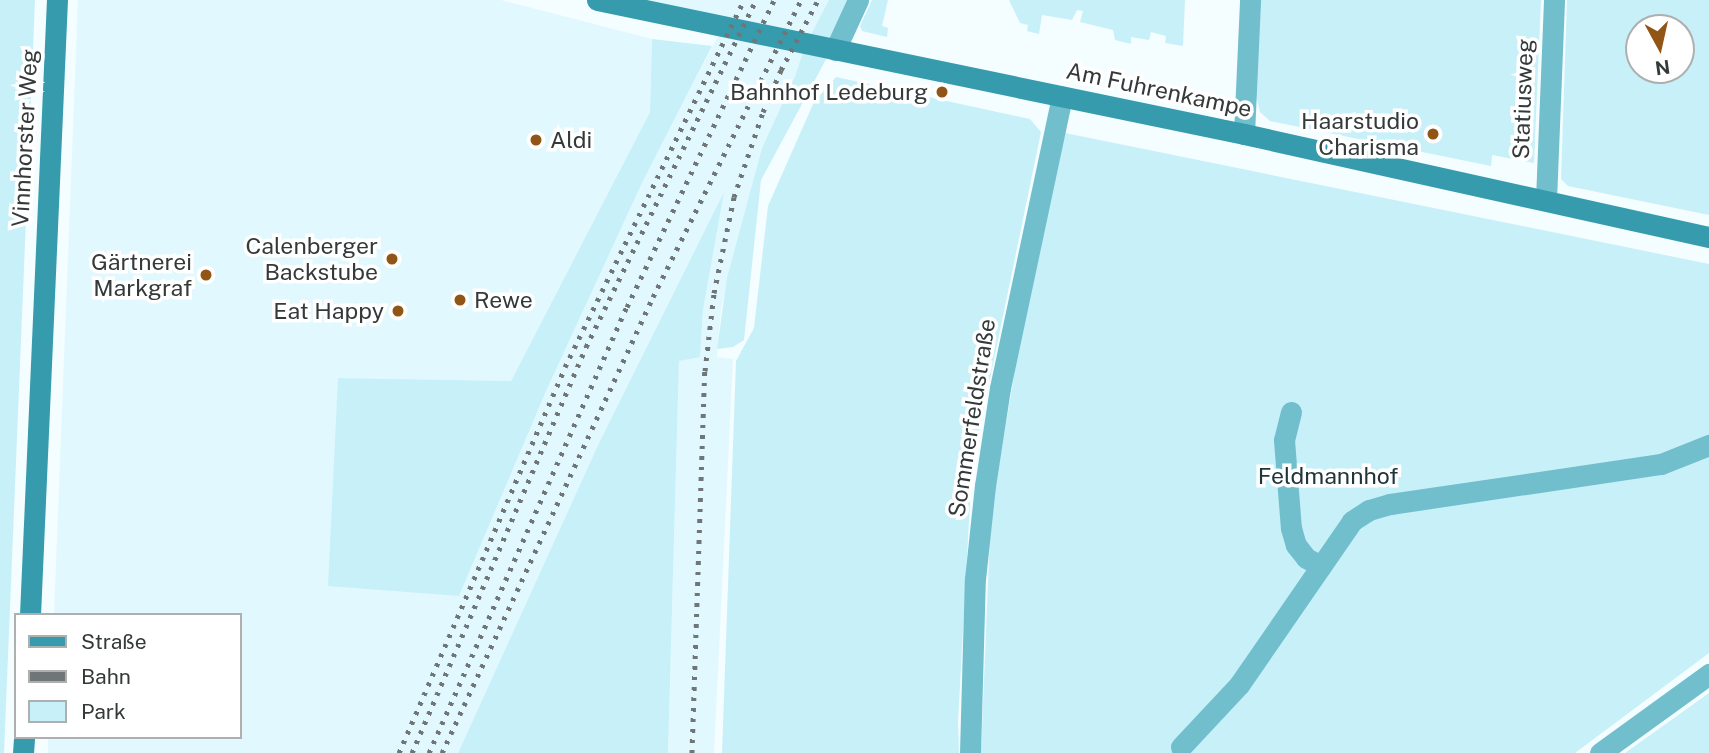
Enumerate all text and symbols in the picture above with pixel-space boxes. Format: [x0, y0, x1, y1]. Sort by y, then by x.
north arrow [1625, 14, 1695, 84]
street label: Statiusweg [1507, 38, 1539, 160]
street label: Vinnhorster Weg [7, 48, 43, 228]
text: N [1654, 56, 1672, 80]
street label: Am Fuhrenkampe [1064, 57, 1254, 123]
place label: Bahnhof Ledeburg [730, 78, 928, 106]
marker: Bahnhof Ledeburg [934, 84, 950, 100]
place label: Haarstudio Charisma [1301, 107, 1419, 161]
place label: Aldi [550, 126, 592, 154]
marker: Haarstudio Charisma [1425, 126, 1441, 142]
marker: Aldi [528, 132, 544, 148]
place label: Calenberger Backstube [246, 232, 378, 286]
place label: Gärtnerei Markgraf [91, 248, 192, 302]
marker: Calenberger Backstube [384, 251, 400, 267]
marker: Gärtnerei Markgraf [198, 267, 214, 283]
place label: Rewe [474, 286, 533, 314]
marker: Rewe [452, 292, 468, 308]
place label: Eat Happy [273, 297, 384, 325]
marker: Eat Happy [390, 303, 406, 319]
street label: Sommerfeldstraße [943, 317, 1001, 519]
park label: Feldmannhof [1258, 462, 1398, 490]
legend [14, 613, 242, 739]
text: Straße [81, 629, 147, 654]
text: Bahn [81, 664, 131, 689]
text: Park [81, 699, 126, 724]

